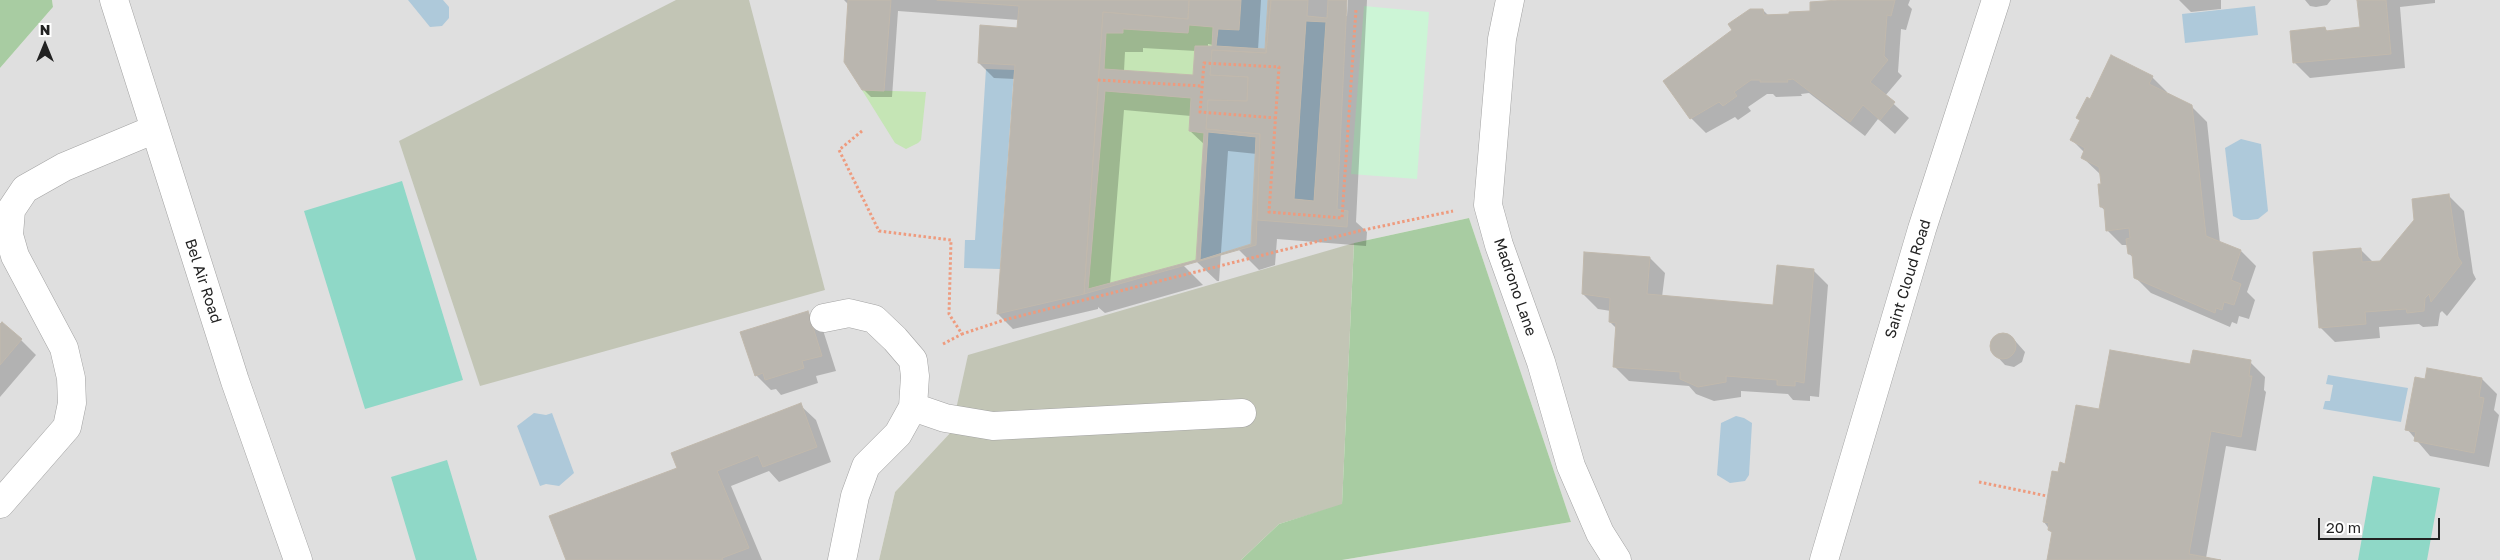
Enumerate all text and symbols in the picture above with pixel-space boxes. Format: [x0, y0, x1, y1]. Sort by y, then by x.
north arrow [20, 20, 70, 70]
text: N [40, 21, 50, 38]
street label: Saint Cloud Road [1881, 217, 1935, 341]
street label: Madrono Lane [1490, 236, 1540, 338]
street label: Bel Air Road [181, 237, 225, 325]
scale bar [2320, 508, 2442, 540]
text: 20 m [2326, 518, 2361, 536]

